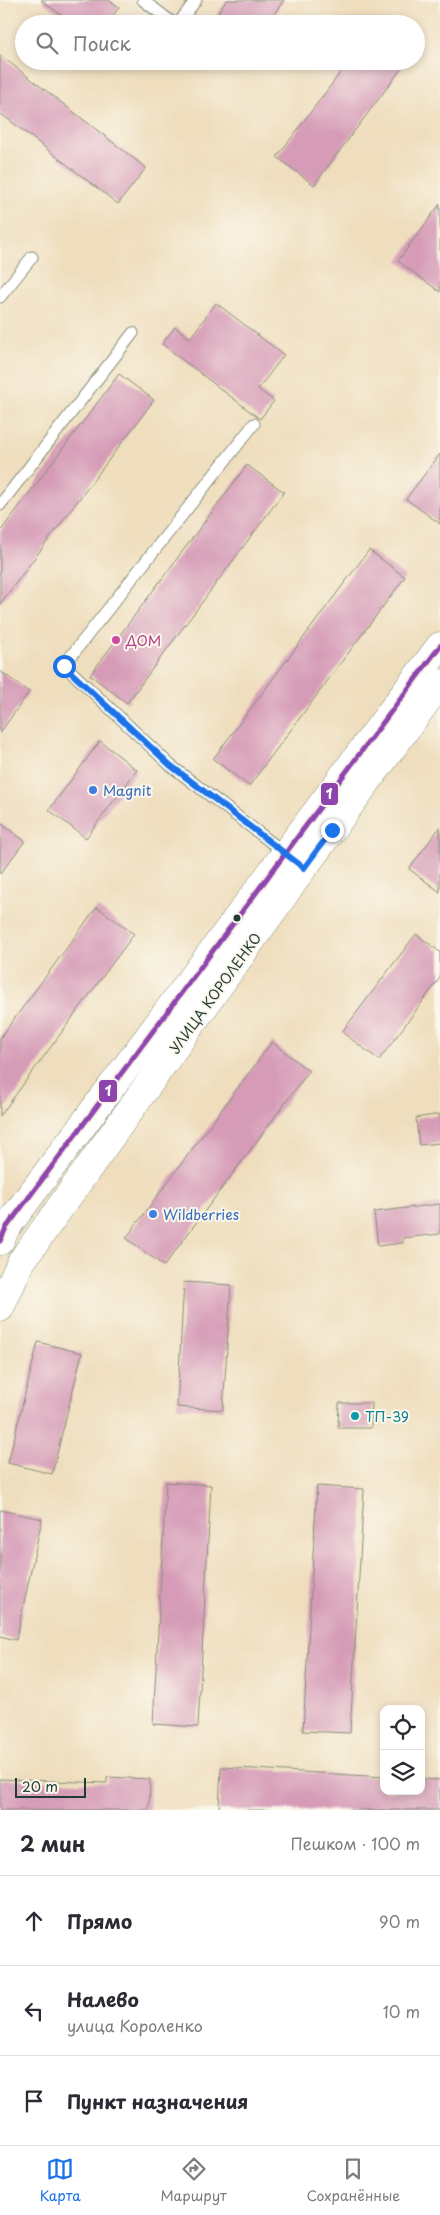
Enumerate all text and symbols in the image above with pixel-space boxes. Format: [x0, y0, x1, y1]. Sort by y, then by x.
search box [15, 15, 425, 70]
icon: search [33, 29, 61, 57]
text: Поиск [73, 29, 131, 57]
place label: ДОМ [125, 630, 161, 651]
marker: ДОМ [110, 634, 122, 646]
route start [53, 655, 76, 678]
place label: Magnit [103, 780, 152, 801]
line badge: 1 [320, 782, 339, 806]
text: 1 [326, 783, 333, 804]
marker: Magnit [87, 784, 99, 796]
route end [321, 819, 344, 842]
unlabelled marker [232, 913, 242, 923]
street label: УЛИЦА КОРОЛЕНКО [164, 928, 266, 1058]
line badge: 1 [98, 1079, 118, 1103]
text: 1 [105, 1080, 112, 1101]
place label: Wildberries [163, 1204, 239, 1225]
marker: Wildberries [147, 1208, 159, 1220]
place label: ТП-39 [365, 1406, 409, 1427]
marker: ТП-39 [349, 1410, 361, 1422]
map controls [380, 1705, 425, 1795]
button: locate [380, 1705, 425, 1750]
button: layers [380, 1750, 425, 1795]
scale bar [15, 1775, 86, 1798]
text: 20 m [22, 1776, 58, 1797]
text: 2 мин [20, 1827, 85, 1859]
text: Пешком · 100 m [290, 1831, 420, 1855]
icon: ahead [20, 1907, 48, 1935]
text: Прямо [67, 1907, 132, 1935]
text: 90 m [379, 1909, 420, 1933]
text: Налево [67, 1985, 139, 2013]
icon: left [20, 1997, 48, 2025]
text: 10 m [383, 1999, 420, 2023]
text: улица Короленко [67, 2013, 203, 2037]
icon: arrive [20, 2087, 48, 2115]
text: Пункт назначения [67, 2087, 248, 2115]
tab: Карта [40, 2155, 81, 2206]
tab: Маршрут [161, 2155, 227, 2206]
tab: Сохранённые [307, 2155, 400, 2206]

